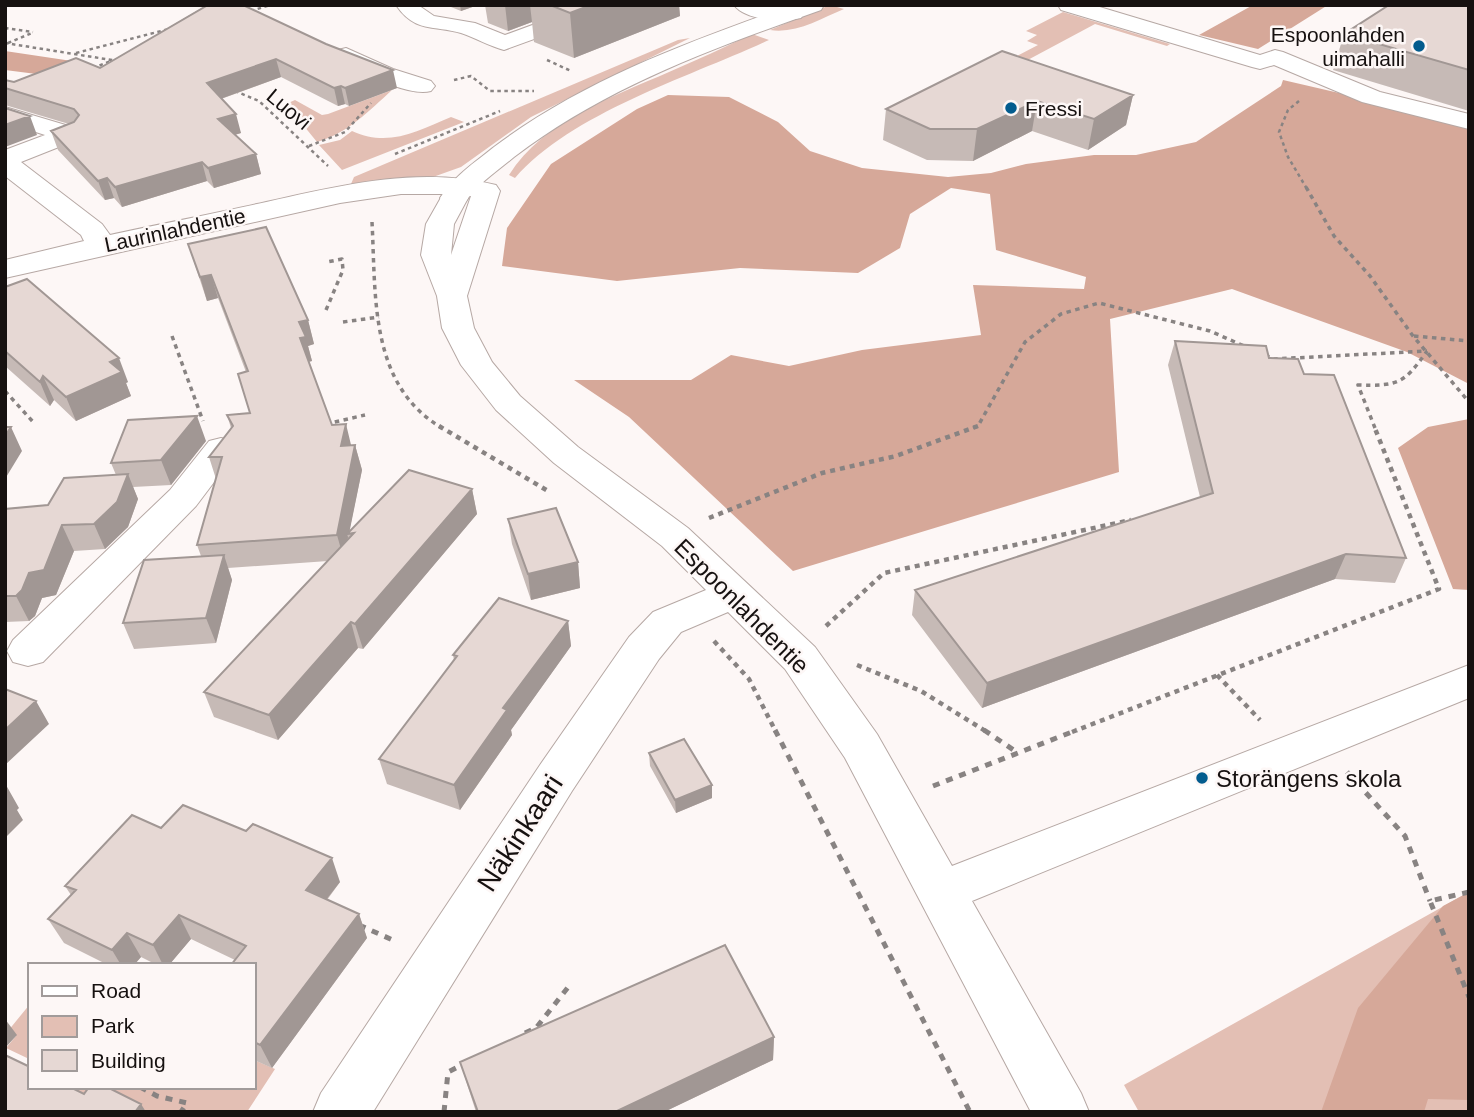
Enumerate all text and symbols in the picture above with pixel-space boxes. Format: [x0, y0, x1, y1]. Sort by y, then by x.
place label: Espoonlahden uimahalli [1271, 23, 1405, 70]
marker: Espoonlahden uimahalli [1411, 38, 1427, 54]
street label: Luovi [262, 84, 316, 134]
place label: Fressi [1025, 97, 1082, 120]
marker: Fressi [1003, 100, 1019, 116]
street label: Laurinlahdentie [102, 204, 248, 256]
street label: Espoonlahdentie [669, 533, 815, 679]
place label: Storängens skola [1216, 765, 1402, 792]
street label: Näkinkaari [471, 769, 569, 897]
marker: Storängens skola [1194, 770, 1210, 786]
legend [28, 963, 256, 1089]
text: Road [91, 979, 141, 1002]
text: Park [91, 1014, 135, 1037]
text: Building [91, 1049, 166, 1072]

